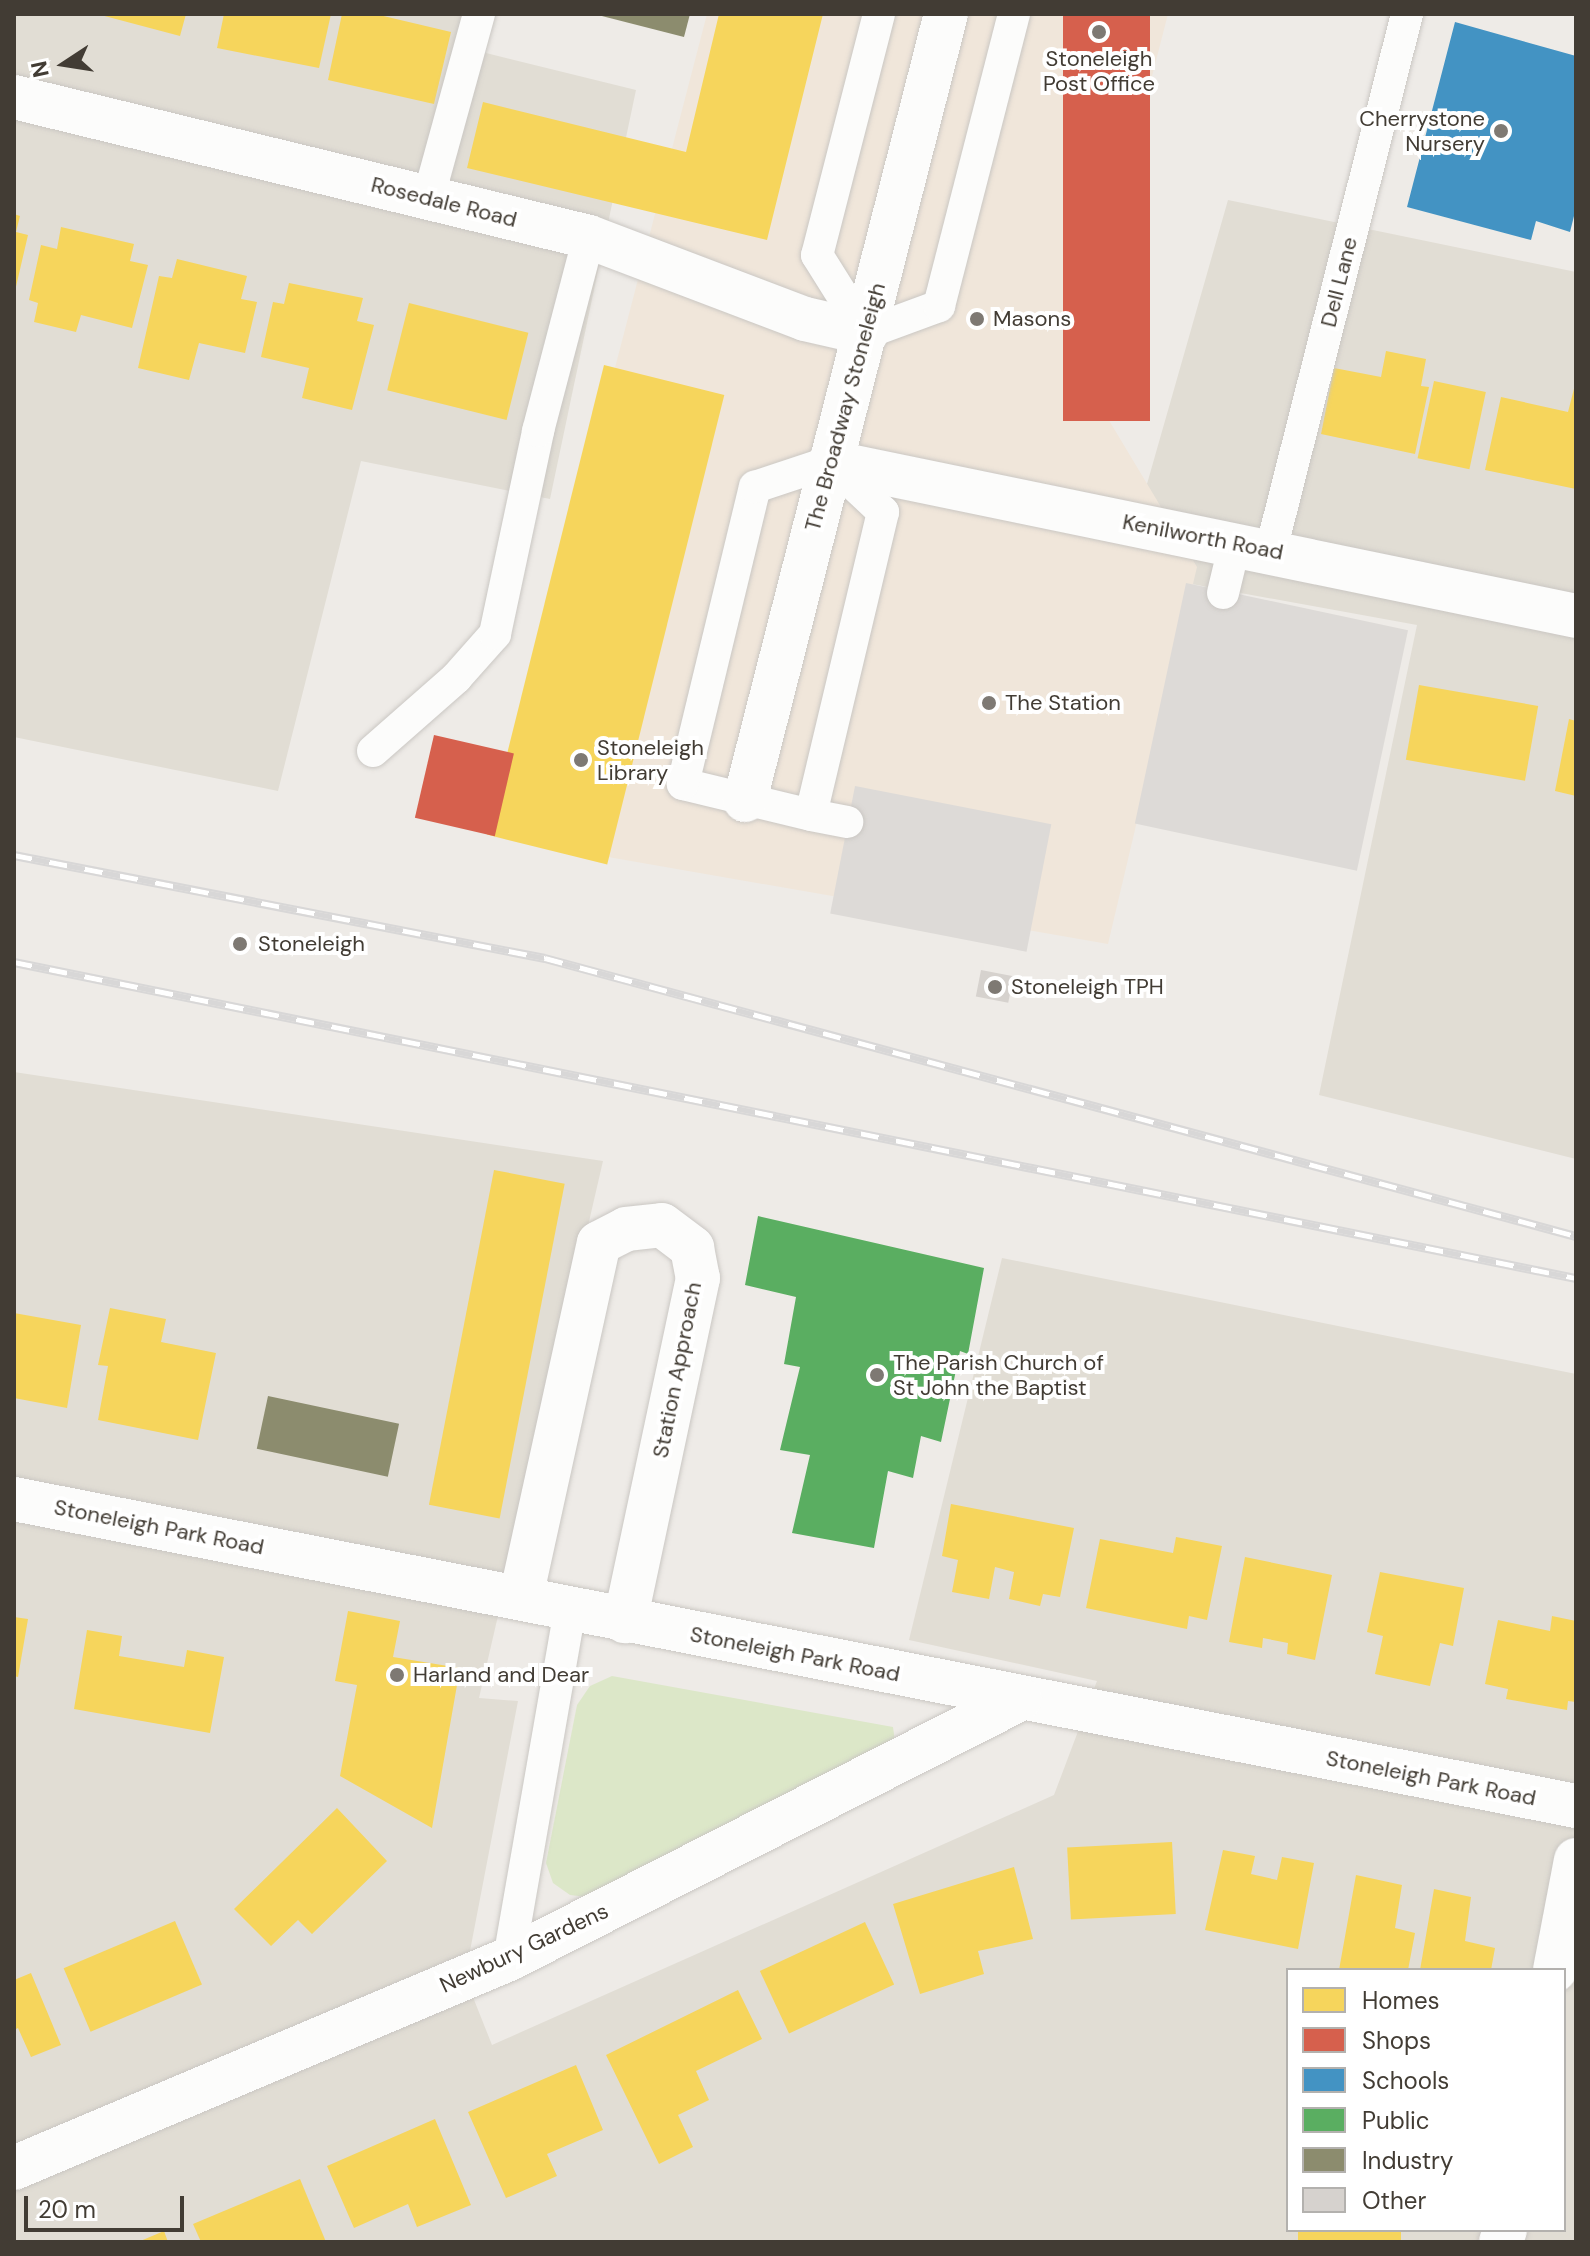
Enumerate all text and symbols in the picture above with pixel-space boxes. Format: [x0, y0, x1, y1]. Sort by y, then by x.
marker: Stoneleigh Post Office [1090, 23, 1108, 41]
north arrow [24, 24, 104, 104]
place label: Stoneleigh Post Office [1043, 45, 1155, 96]
text: N [24, 58, 56, 80]
place label: Cherrystone Nursery [1359, 105, 1485, 156]
marker: Cherrystone Nursery [1492, 122, 1510, 140]
street label: Rosedale Road [368, 171, 520, 233]
street label: Dell Lane [1315, 234, 1363, 330]
street label: The Broadway Stoneleigh [799, 280, 891, 534]
place label: Masons [993, 306, 1071, 332]
marker: Masons [968, 310, 986, 328]
street label: Kenilworth Road [1120, 508, 1286, 566]
place label: The Station [1005, 690, 1121, 716]
marker: The Station [980, 694, 998, 712]
place label: Stoneleigh Library [597, 734, 704, 786]
marker: Stoneleigh Library [572, 751, 590, 769]
place label: Stoneleigh [258, 931, 365, 957]
marker: Stoneleigh [229, 933, 251, 955]
place label: Stoneleigh TPH [1011, 974, 1164, 1000]
marker: Stoneleigh TPH [986, 978, 1004, 996]
street label: Station Approach [647, 1280, 707, 1460]
place label: The Parish Church of St John the Baptist [893, 1349, 1104, 1400]
marker: The Parish Church of St John the Baptist [868, 1366, 886, 1384]
street label: Stoneleigh Park Road [52, 1494, 266, 1560]
street label: Stoneleigh Park Road [688, 1621, 902, 1687]
place label: Harland and Dear [413, 1662, 589, 1688]
marker: Harland and Dear [388, 1666, 406, 1684]
street label: Stoneleigh Park Road [1324, 1745, 1538, 1811]
street label: Newbury Gardens [436, 1897, 612, 1999]
legend [1286, 1968, 1566, 2232]
text: Homes [1362, 1985, 1440, 2016]
text: Shops [1362, 2025, 1431, 2056]
text: Schools [1362, 2065, 1449, 2096]
text: Public [1362, 2105, 1430, 2136]
text: Industry [1362, 2145, 1453, 2176]
scale bar [28, 2180, 188, 2230]
text: Other [1362, 2185, 1426, 2216]
text: 20 m [38, 2194, 96, 2225]

